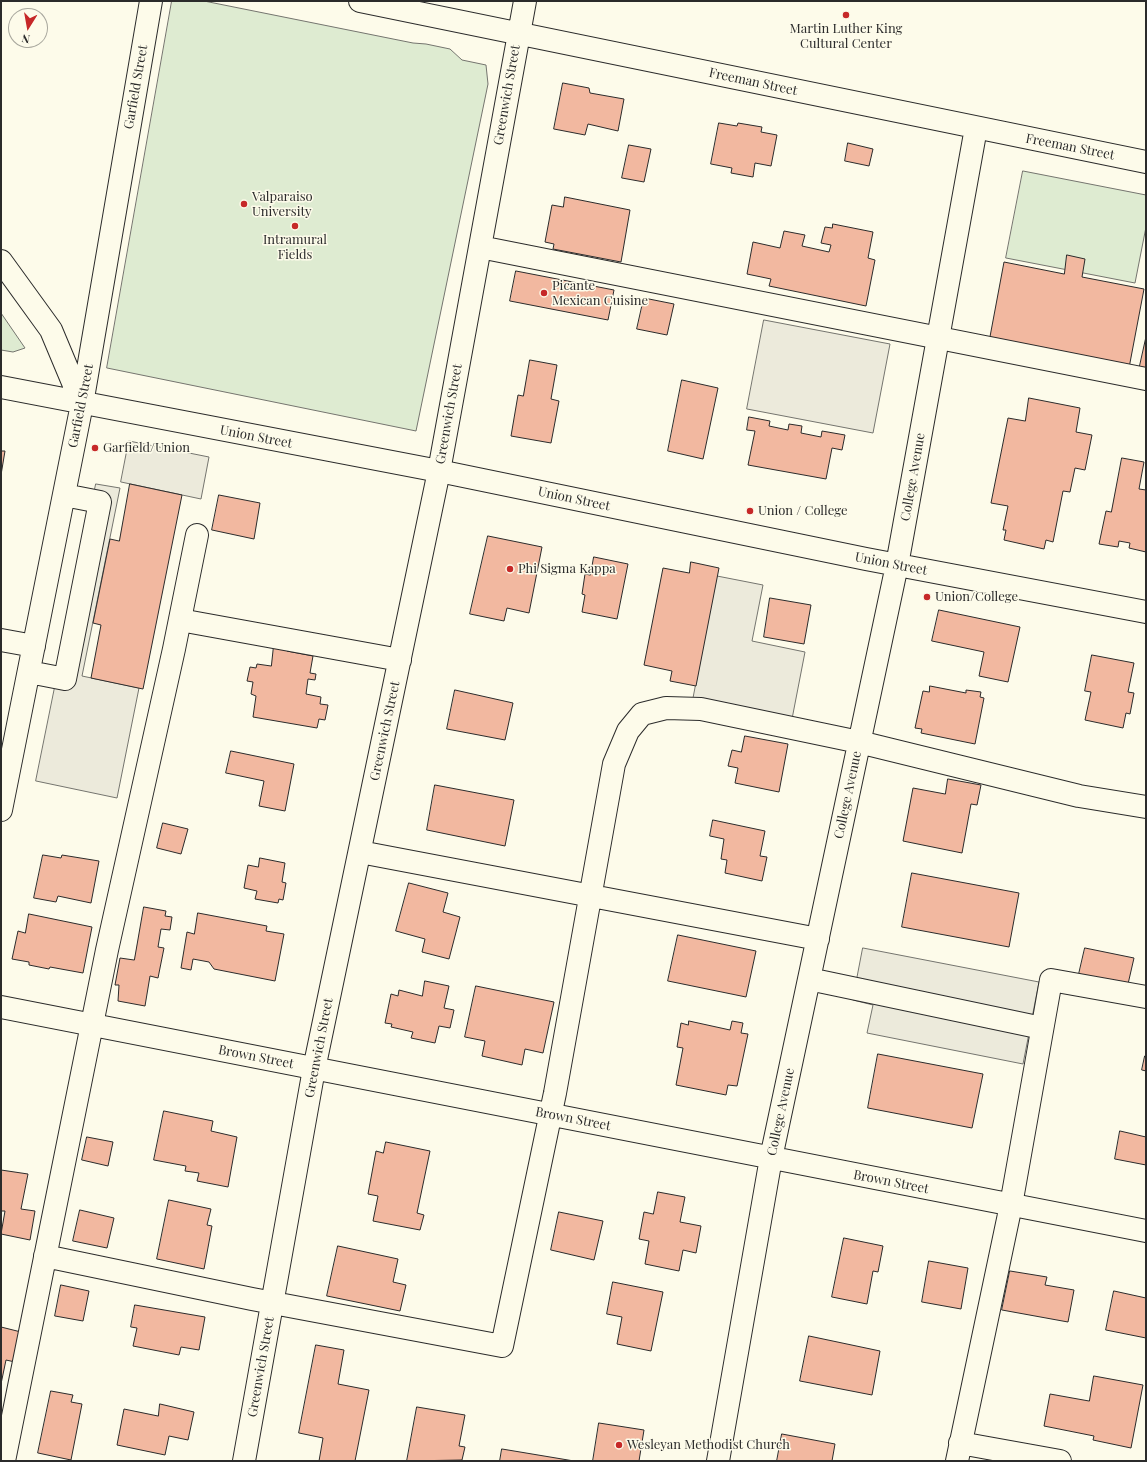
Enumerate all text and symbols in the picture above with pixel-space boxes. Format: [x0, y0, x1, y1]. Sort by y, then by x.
north arrow [8, 8, 48, 48]
marker: Martin Luther King Cultural Center [841, 10, 851, 20]
place label: Martin Luther King Cultural Center [790, 21, 902, 52]
text: N [20, 31, 31, 47]
street label: Garfield Street [121, 44, 151, 130]
street label: Greenwich Street [491, 44, 523, 146]
street label: Freeman Street [707, 65, 799, 99]
street label: Freeman Street [1024, 131, 1116, 163]
place label: Valparaiso University [252, 189, 313, 220]
marker: Valparaiso University [239, 199, 249, 209]
marker: Intramural Fields [290, 221, 300, 231]
place label: Intramural Fields [263, 232, 327, 263]
place label: Picante Mexican Cuisine [552, 278, 648, 309]
marker: Picante Mexican Cuisine [539, 288, 549, 298]
street label: Garfield Street [65, 363, 97, 449]
street label: Greenwich Street [433, 363, 465, 465]
street label: Union Street [219, 422, 293, 452]
street label: College Avenue [898, 432, 928, 522]
place label: Garfield/Union [103, 440, 190, 456]
marker: Garfield/Union [90, 443, 100, 453]
street label: Union Street [537, 484, 611, 514]
place label: Union / College [758, 503, 848, 519]
marker: Union / College [745, 506, 755, 516]
street label: Union Street [854, 549, 928, 579]
place label: Phi Sigma Kappa [518, 561, 616, 577]
marker: Phi Sigma Kappa [505, 564, 515, 574]
place label: Union/College [935, 589, 1018, 605]
marker: Union/College [922, 592, 932, 602]
street label: Greenwich Street [367, 680, 403, 782]
street label: College Avenue [831, 750, 865, 840]
street label: Greenwich Street [302, 997, 336, 1099]
street label: Brown Street [217, 1042, 295, 1072]
street label: College Avenue [764, 1067, 798, 1157]
street label: Brown Street [534, 1104, 612, 1134]
street label: Brown Street [852, 1167, 930, 1197]
street label: Greenwich Street [245, 1316, 277, 1418]
place label: Wesleyan Methodist Church [627, 1437, 790, 1453]
marker: Wesleyan Methodist Church [614, 1440, 624, 1450]

